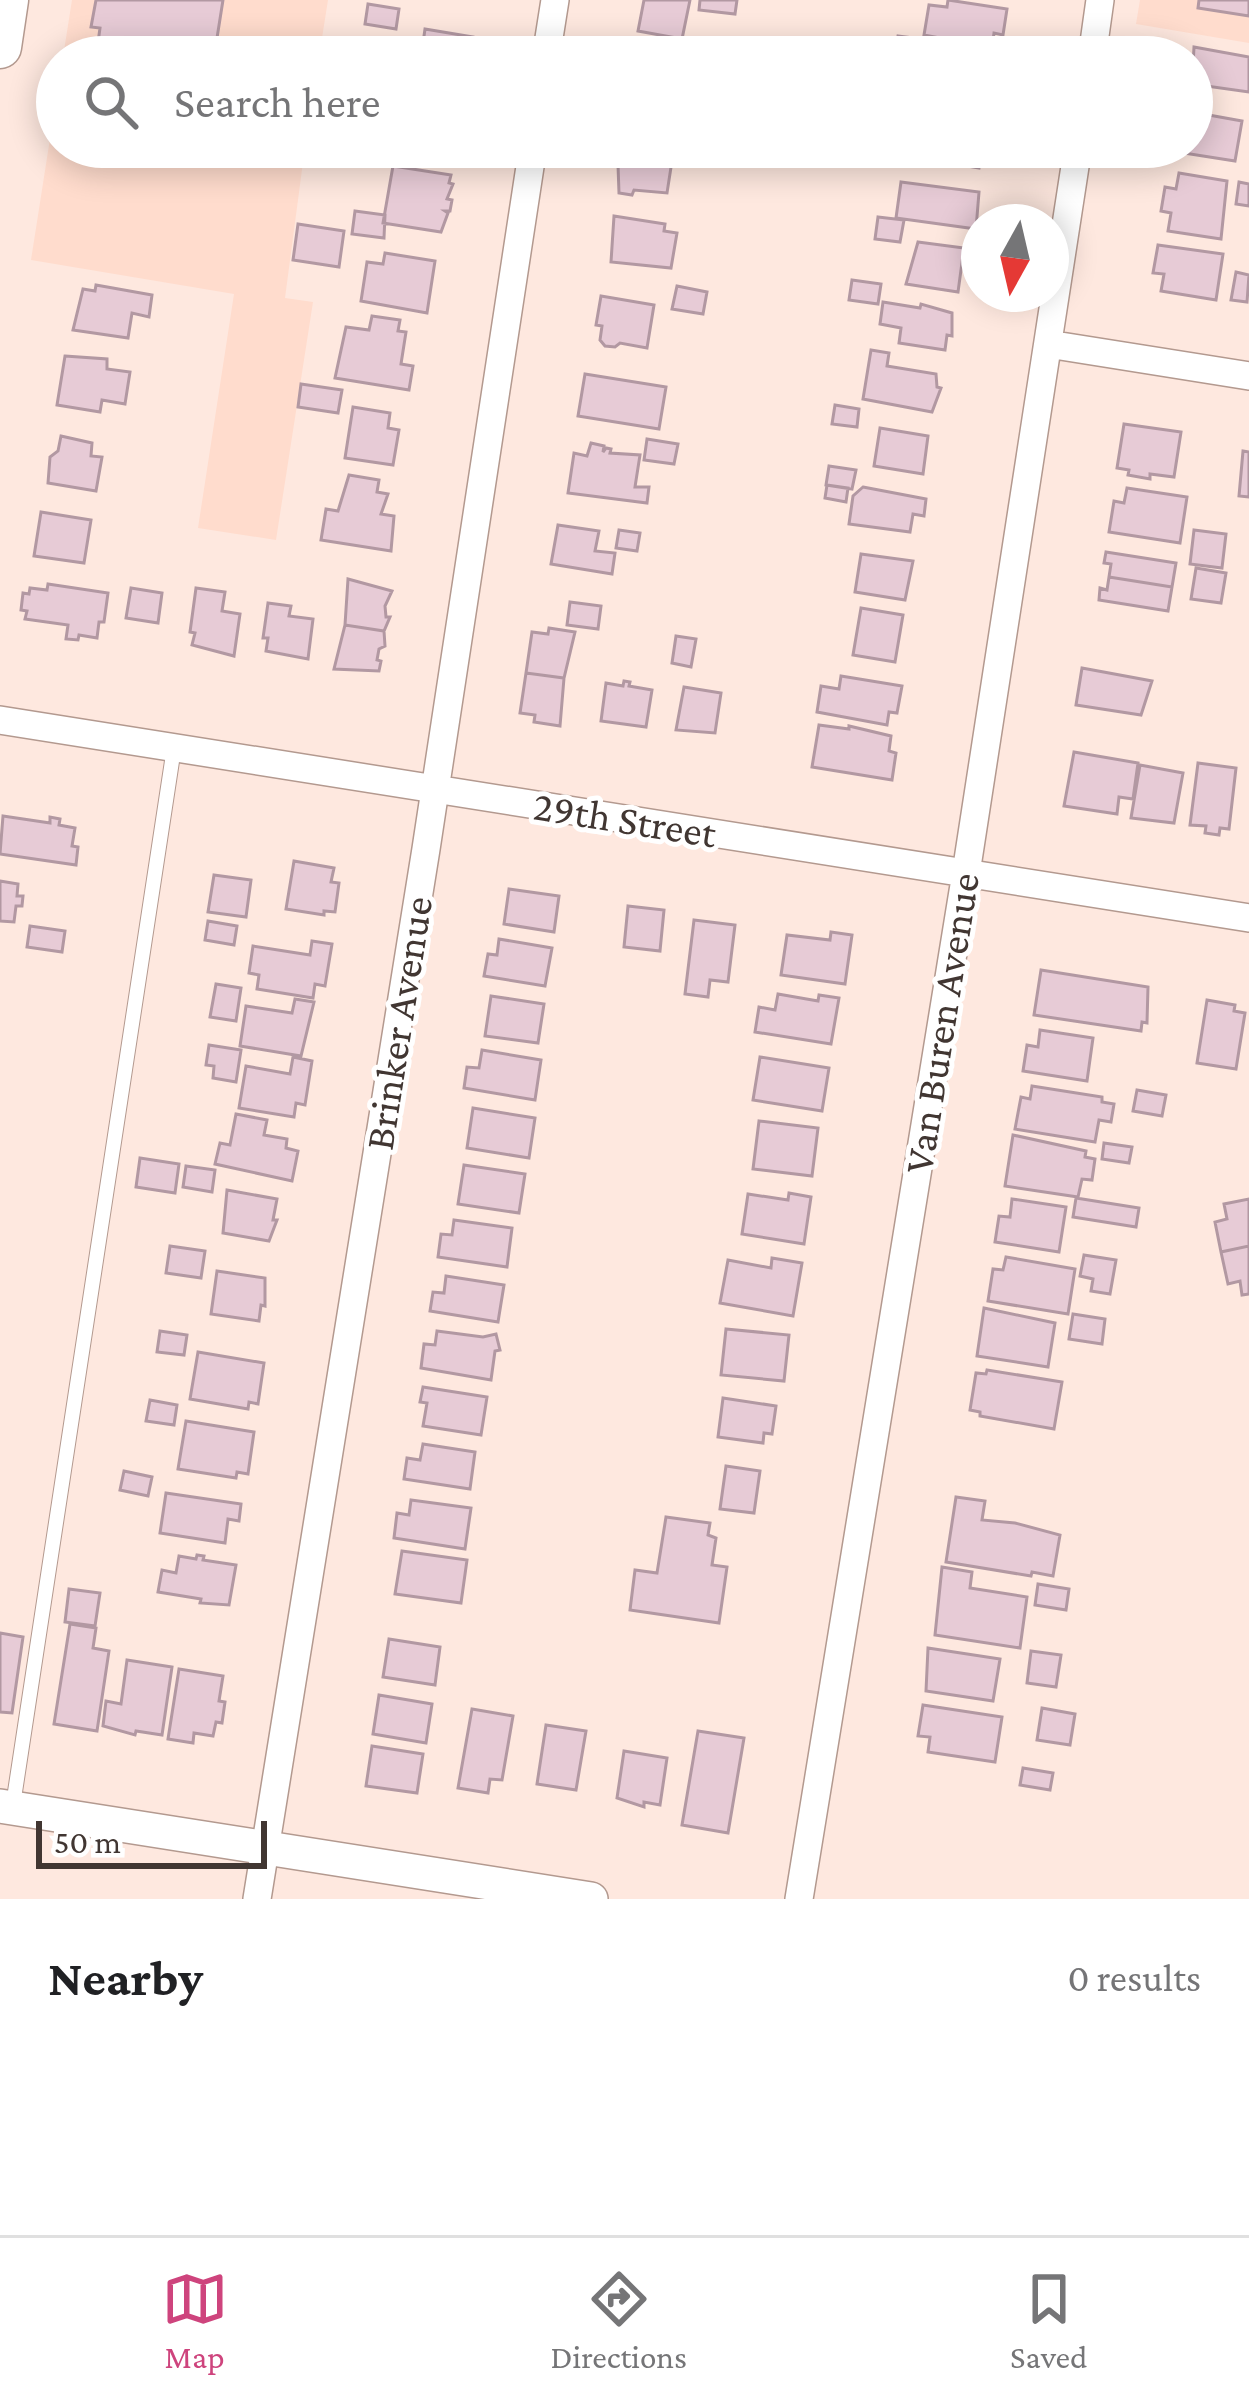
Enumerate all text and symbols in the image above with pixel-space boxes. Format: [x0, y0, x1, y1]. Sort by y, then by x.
search box [36, 36, 1213, 168]
icon: search [78, 69, 144, 135]
text: Search here [174, 77, 381, 127]
north arrow [961, 204, 1069, 312]
street label: 29th Street [530, 781, 721, 857]
street label: Van Buren Avenue [894, 869, 988, 1177]
street label: Brinker Avenue [355, 893, 441, 1153]
scale bar [36, 1815, 267, 1868]
text: 50 m [54, 1823, 121, 1860]
text: Nearby [48, 1949, 203, 2006]
text: 0 results [1067, 1956, 1201, 1999]
tab: Map [162, 2266, 228, 2375]
tab: Directions [551, 2266, 687, 2375]
tab: Saved [1010, 2266, 1087, 2375]

